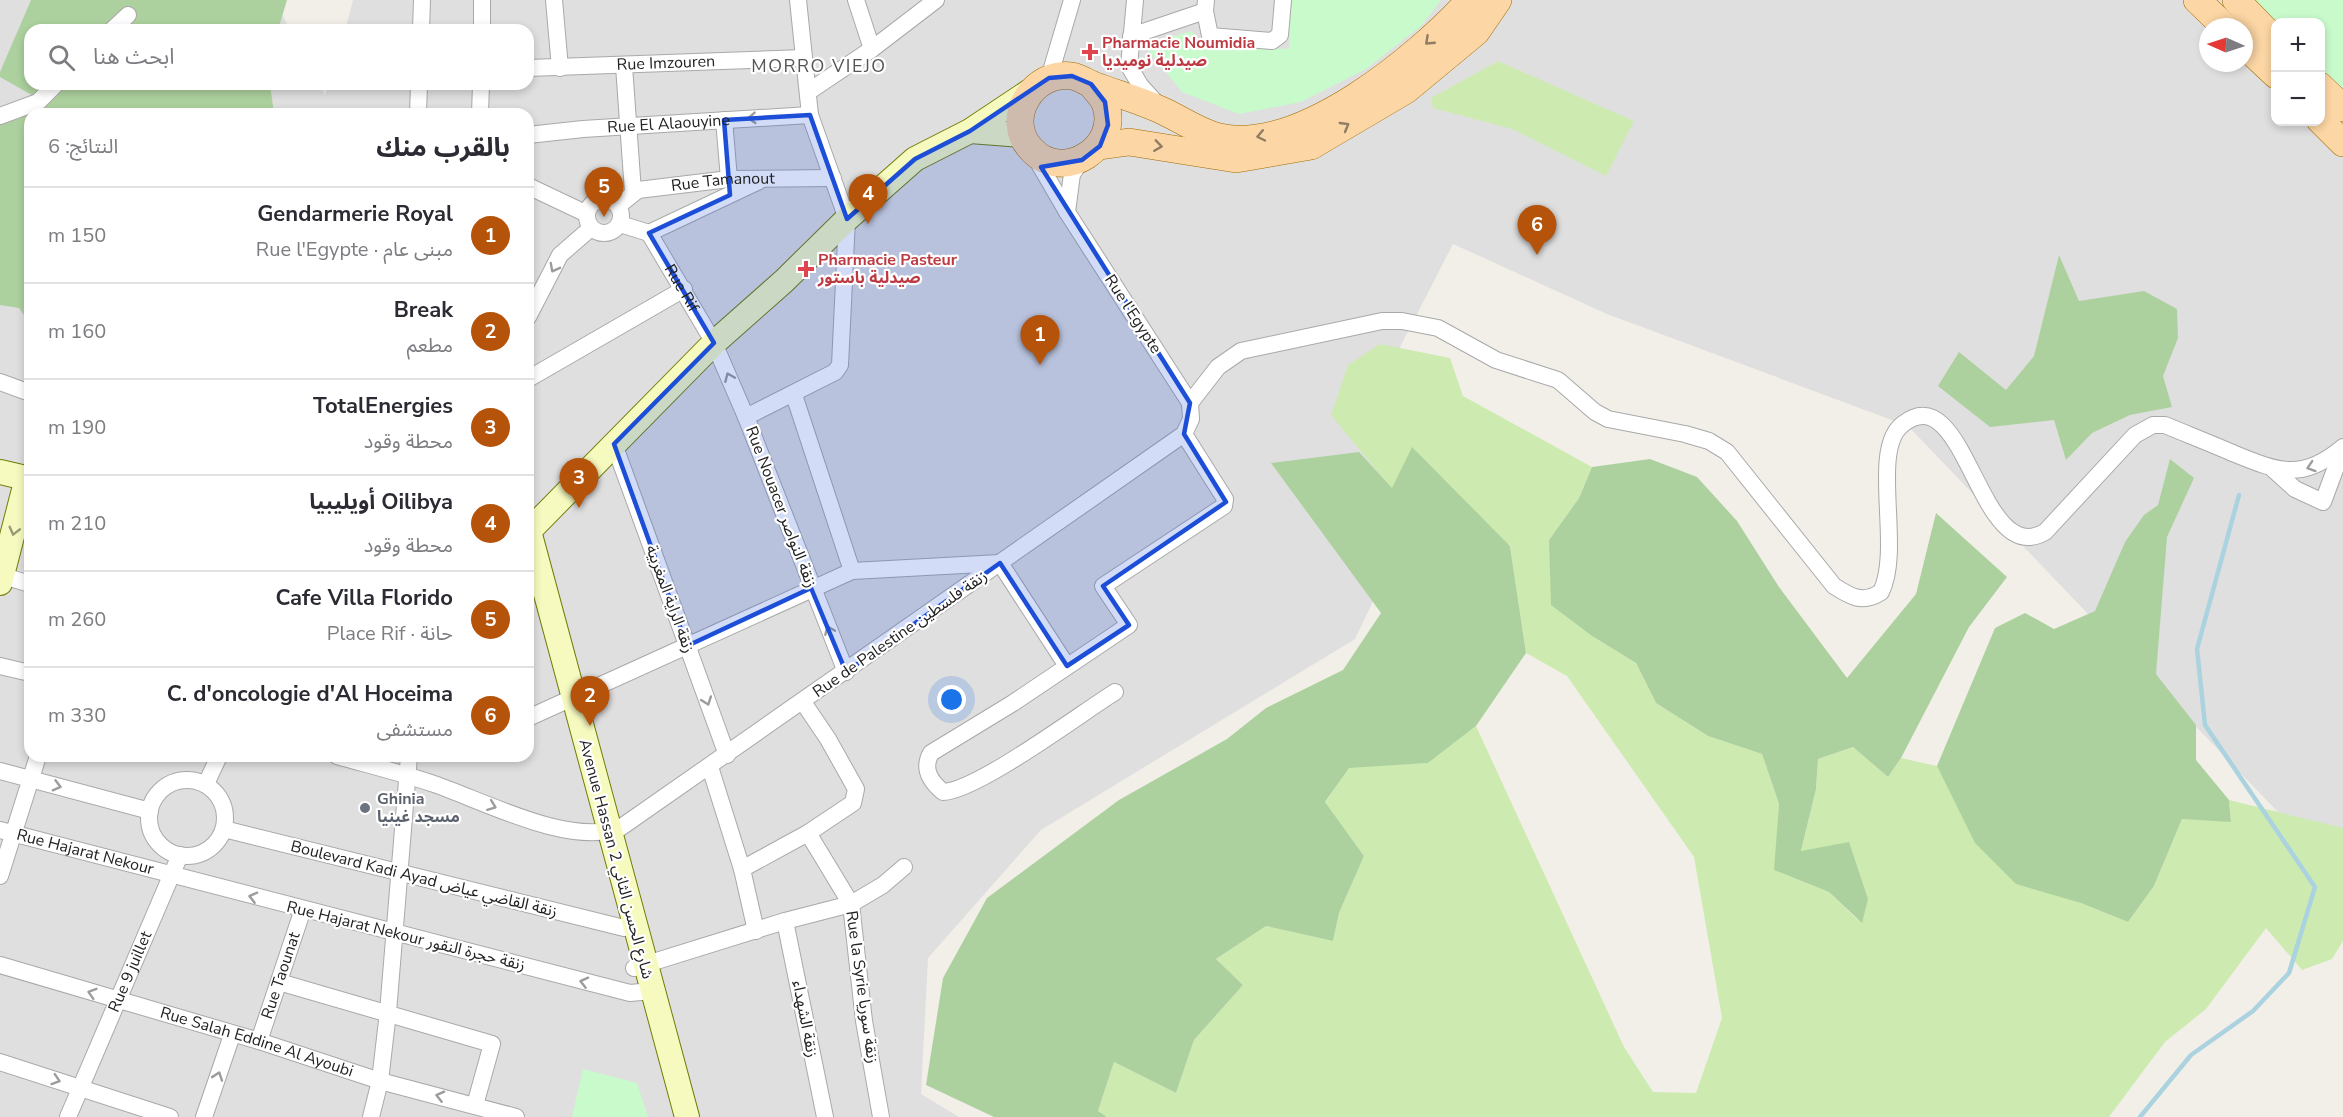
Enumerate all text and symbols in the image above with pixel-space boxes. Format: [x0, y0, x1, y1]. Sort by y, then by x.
north arrow [2199, 18, 2253, 72]
map controls [2271, 18, 2325, 126]
button: + [2271, 18, 2325, 72]
search box [24, 24, 534, 90]
place label: Pharmacie Noumidia صيدلية نوميديا [1102, 32, 1255, 72]
one-way arrow [1425, 34, 1436, 45]
icon: search [45, 41, 78, 74]
text: ابحث هنا [93, 42, 174, 72]
marker: Pharmacie Noumidia صيدلية نوميديا [1083, 45, 1097, 59]
street label: Rue Imzouren [616, 50, 716, 76]
district label: MORRO VIEJO [751, 54, 887, 78]
button: − [2271, 72, 2325, 126]
street label: Rue El Alaouyine [606, 109, 731, 138]
one-way arrow [747, 112, 756, 125]
one-way arrow [1339, 122, 1349, 133]
one-way arrow [1256, 129, 1266, 142]
text: بالقرب منك [376, 130, 510, 165]
text: النتائج: 6 [48, 133, 118, 160]
one-way arrow [1153, 139, 1162, 151]
pin: 5 [584, 168, 624, 217]
street label: Rue Tamanout [670, 168, 775, 197]
pin: 4 [848, 174, 888, 224]
text: Gendarmerie Royal [257, 199, 453, 229]
pin: 6 [1518, 206, 1556, 255]
text: 150 m [48, 222, 106, 249]
text: 1 [485, 222, 497, 249]
text: مبنى عام · Rue l'Egypte [256, 236, 453, 263]
place label: Pharmacie Pasteur صيدلية باستور [817, 249, 958, 289]
street label: Rue Rif [659, 260, 705, 317]
one-way arrow [550, 261, 561, 272]
marker: Pharmacie Pasteur صيدلية باستور [799, 262, 813, 276]
street label: Rue l'Egypte [1099, 270, 1167, 358]
text: Break [394, 295, 453, 325]
pin: 1 [1020, 316, 1060, 365]
text: 160 m [48, 318, 106, 345]
text: 2 [485, 318, 497, 345]
text: مطعم [407, 332, 453, 359]
one-way arrow [724, 372, 736, 383]
text: TotalEnergies [313, 391, 453, 421]
text: 190 m [48, 414, 106, 441]
text: 3 [485, 414, 497, 441]
street label: Rue Nouacer زنقة النواصر [740, 423, 822, 591]
text: محطة وقود [364, 428, 453, 455]
pin: 3 [560, 458, 598, 508]
one-way arrow [2306, 460, 2317, 472]
text: Oilibya أويليبيا [309, 487, 453, 517]
text: 210 m [48, 510, 106, 537]
text: 4 [485, 510, 497, 537]
one-way arrow [8, 526, 21, 536]
text: محطة وقود [364, 532, 453, 559]
street label: زنقة الراية المغربية [640, 542, 700, 656]
street label: Rue de Palestine زنقة فلسطين [808, 565, 992, 703]
text: Cafe Villa Florido [275, 583, 453, 613]
text: 260 m [48, 606, 106, 633]
text: 5 [485, 606, 497, 633]
text: حانة · Place Rif [327, 620, 453, 647]
one-way arrow [824, 625, 836, 636]
pin: 2 [570, 676, 610, 726]
text: C. d'oncologie d'Al Hoceima [167, 679, 453, 709]
your location [937, 685, 966, 714]
one-way arrow [700, 695, 712, 706]
text: 330 m [48, 702, 106, 729]
text: 6 [485, 702, 497, 729]
text: مستشفى [376, 716, 453, 743]
street label: Avenue Hassan 2 شارع الحسن الثاني [572, 737, 659, 982]
one-way arrow [51, 778, 61, 791]
place label: Ghinia مسجد غينيا [377, 788, 460, 828]
one-way arrow [486, 798, 497, 811]
marker: Ghinia مسجد غينيا [358, 801, 372, 815]
street label: Rue Hajarat Nekour [14, 824, 156, 880]
street label: Boulevard Kadi Ayad زنقة القاضي عياض [288, 835, 560, 924]
one-way arrow [248, 891, 258, 904]
street label: Rue Hajarat Nekour زنقة حجرة النقور [284, 896, 528, 976]
street label: Rue la Syrie زنقة سوريا [840, 909, 884, 1065]
street label: Rue 9 juillet [103, 927, 157, 1016]
street label: Rue Taounat [256, 929, 306, 1022]
one-way arrow [580, 977, 590, 989]
street label: زنقة الشهداء [787, 979, 823, 1059]
one-way arrow [87, 988, 98, 1000]
street label: Rue Salah Eddine Al Ayoubi [157, 1002, 356, 1082]
one-way arrow [211, 1071, 223, 1082]
one-way arrow [50, 1073, 61, 1085]
one-way arrow [435, 1091, 445, 1104]

